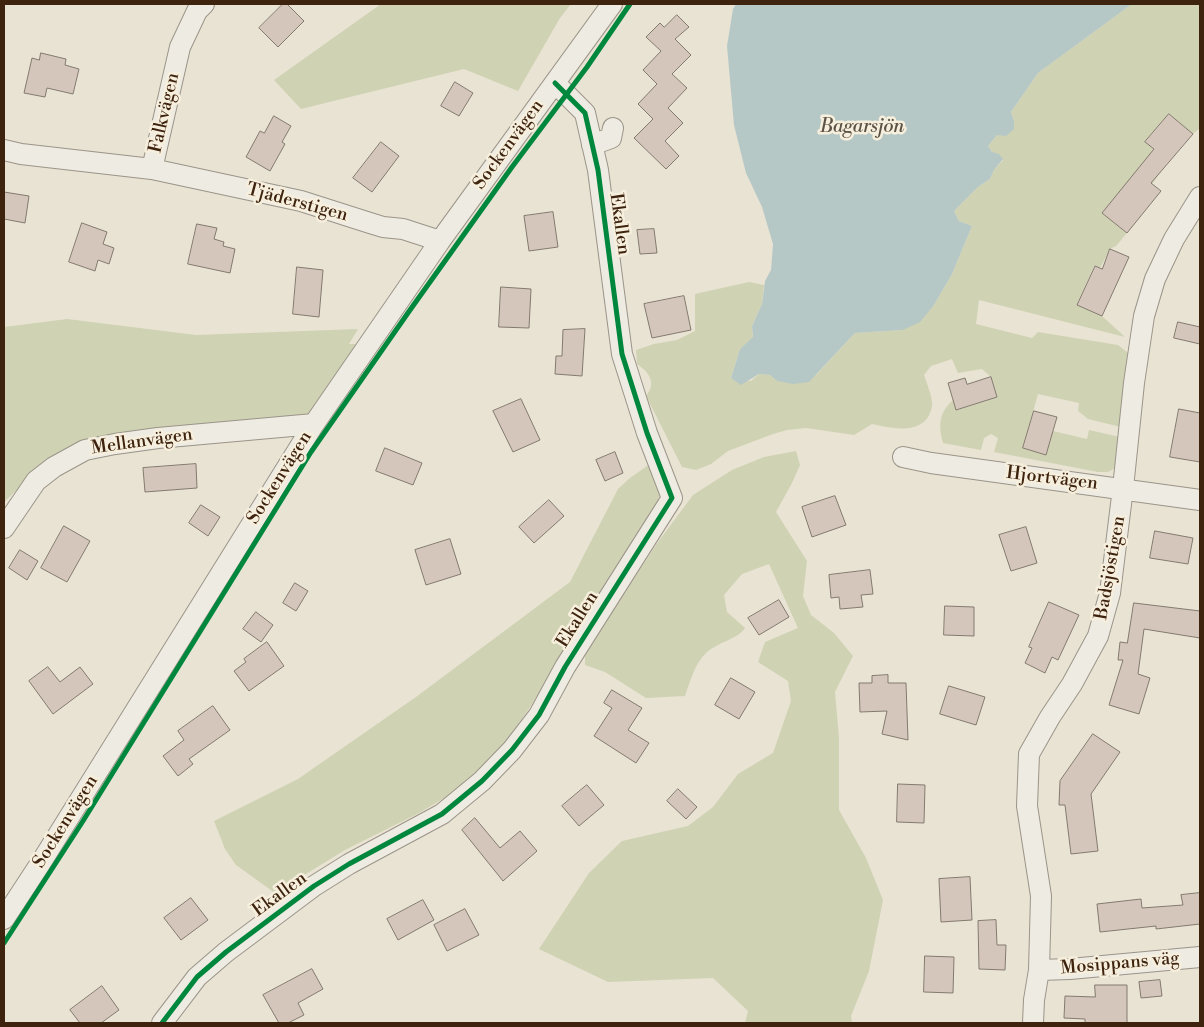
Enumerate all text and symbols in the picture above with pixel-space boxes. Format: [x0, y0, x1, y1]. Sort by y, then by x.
street label: Falkvägen [145, 71, 185, 155]
street label: Sockenvägen [469, 96, 549, 194]
water label: Bagarsjön [820, 116, 904, 138]
street label: Tjäderstigen [244, 179, 350, 227]
street label: Ekallen [604, 192, 634, 256]
street label: Mellanvägen [90, 424, 194, 460]
street label: Sockenvägen [243, 428, 317, 528]
street label: Hjortvägen [1005, 463, 1099, 495]
street label: Badsjöstigen [1091, 514, 1131, 622]
street label: Ekallen [552, 588, 604, 652]
street label: Sockenvägen [29, 772, 103, 872]
street label: Ekallen [249, 868, 311, 922]
street label: Mosippans väg [1060, 948, 1180, 980]

